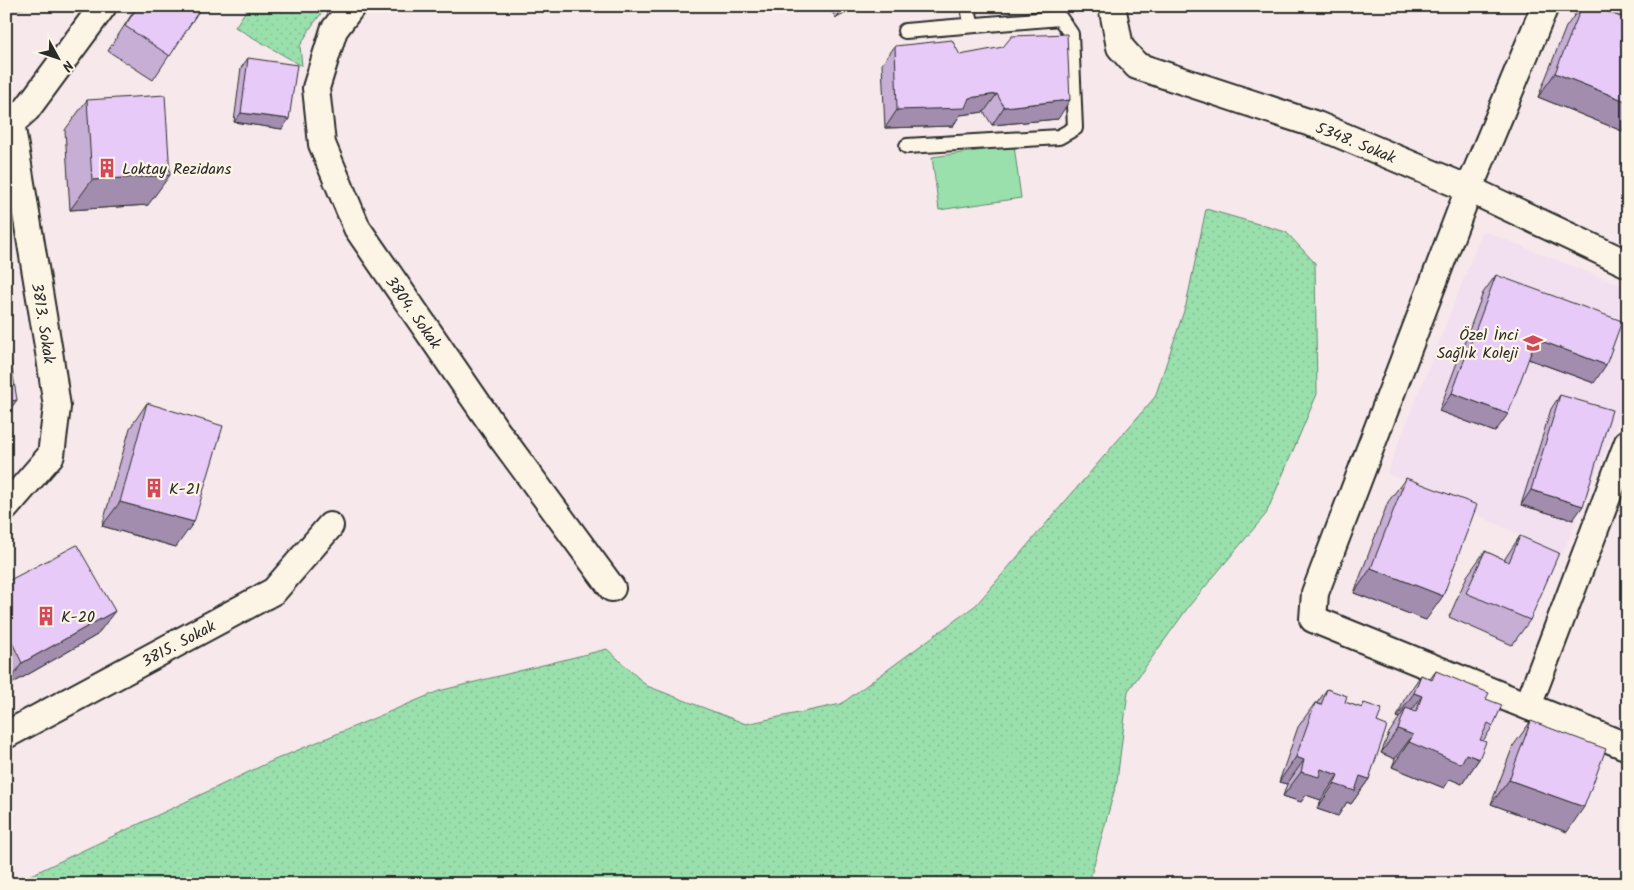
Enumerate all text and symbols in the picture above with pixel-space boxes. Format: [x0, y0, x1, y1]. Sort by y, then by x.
north arrow [32, 32, 82, 82]
text: N [56, 55, 78, 76]
street label: 5348. Sokak [1312, 116, 1400, 171]
building icon: Loktay Rezidans [96, 157, 118, 179]
place label: Loktay Rezidans [122, 157, 232, 182]
street label: 3804. Sokak [378, 271, 447, 355]
street label: 3813. Sokak [24, 281, 61, 366]
place label: Özel İnci Sağlık Koleji [1437, 323, 1519, 366]
school or university icon: Özel İnci Sağlık Koleji [1522, 332, 1544, 354]
building icon: K-21 [143, 477, 165, 499]
place label: K-21 [169, 477, 200, 502]
building icon: K-20 [35, 605, 57, 627]
place label: K-20 [61, 605, 95, 630]
street label: 3815. Sokak [137, 614, 221, 674]

